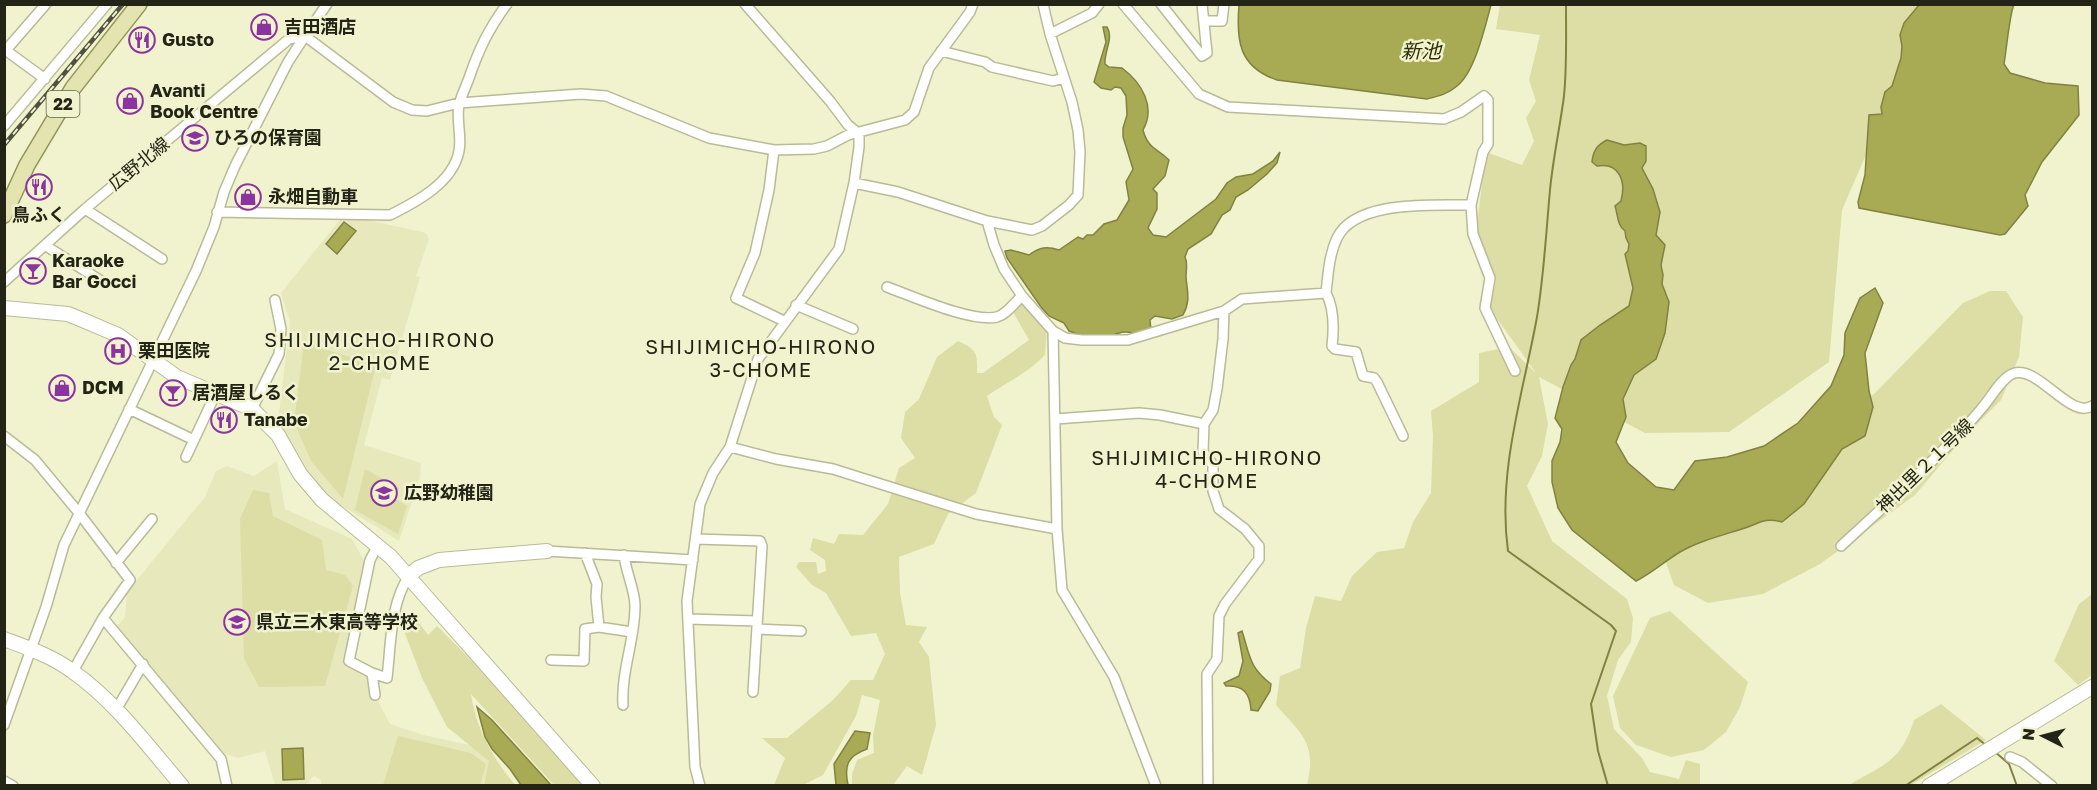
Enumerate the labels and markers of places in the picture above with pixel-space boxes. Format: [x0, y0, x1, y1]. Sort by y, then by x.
shop icon: 吉田酒店 [249, 12, 279, 42]
place label: 吉田酒店 [284, 15, 356, 37]
restaurant icon: Gusto [127, 25, 157, 55]
place label: Gusto [162, 28, 214, 50]
place label: Avanti Book Centre [150, 79, 258, 122]
shop icon: Avanti Book Centre [115, 86, 145, 116]
school or university icon: ひろの保育園 [180, 123, 210, 153]
place label: ひろの保育園 [214, 126, 322, 148]
restaurant icon: 鳥ふく [24, 172, 54, 202]
shop icon: 永畑自動車 [233, 182, 263, 212]
place label: 永畑自動車 [268, 185, 358, 207]
place label: 鳥ふく [12, 203, 66, 225]
place label: Karaoke Bar Gocci [52, 249, 136, 292]
bar icon: Karaoke Bar Gocci [18, 256, 48, 286]
hospital icon: 栗田医院 [103, 336, 133, 366]
place label: 栗田医院 [138, 339, 210, 361]
shop icon: DCM [47, 373, 77, 403]
place label: DCM [82, 376, 124, 398]
bar icon: 居酒屋しるく [158, 378, 188, 408]
place label: 居酒屋しるく [192, 381, 300, 403]
restaurant icon: Tanabe [209, 405, 239, 435]
place label: Tanabe [244, 408, 308, 430]
school or university icon: 広野幼稚園 [369, 478, 399, 508]
place label: 広野幼稚園 [404, 481, 494, 503]
school or university icon: 県立三木東高等学校 [222, 607, 252, 637]
place label: 県立三木東高等学校 [256, 610, 418, 632]

